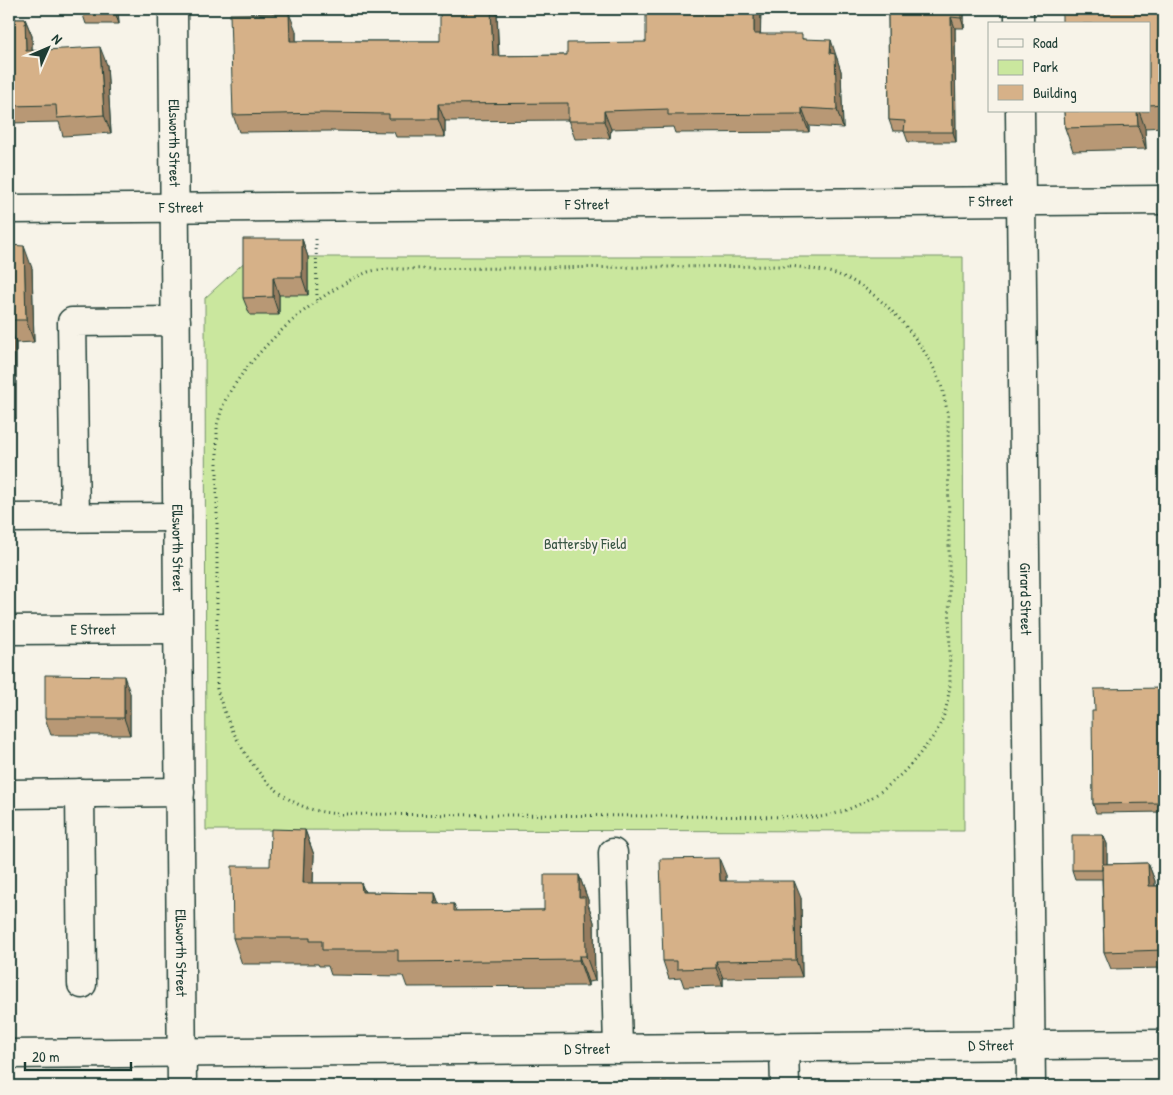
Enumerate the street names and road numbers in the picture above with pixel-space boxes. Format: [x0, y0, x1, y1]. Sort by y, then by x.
street label: Ellsworth Street [164, 99, 185, 188]
street label: F Street [968, 190, 1014, 212]
street label: F Street [564, 193, 610, 215]
street label: F Street [158, 196, 204, 218]
street label: Ellsworth Street [167, 504, 189, 593]
street label: Girard Street [1015, 563, 1037, 636]
street label: E Street [70, 618, 116, 640]
street label: Ellsworth Street [171, 909, 192, 998]
street label: D Street [968, 1034, 1015, 1056]
street label: D Street [564, 1038, 611, 1059]

